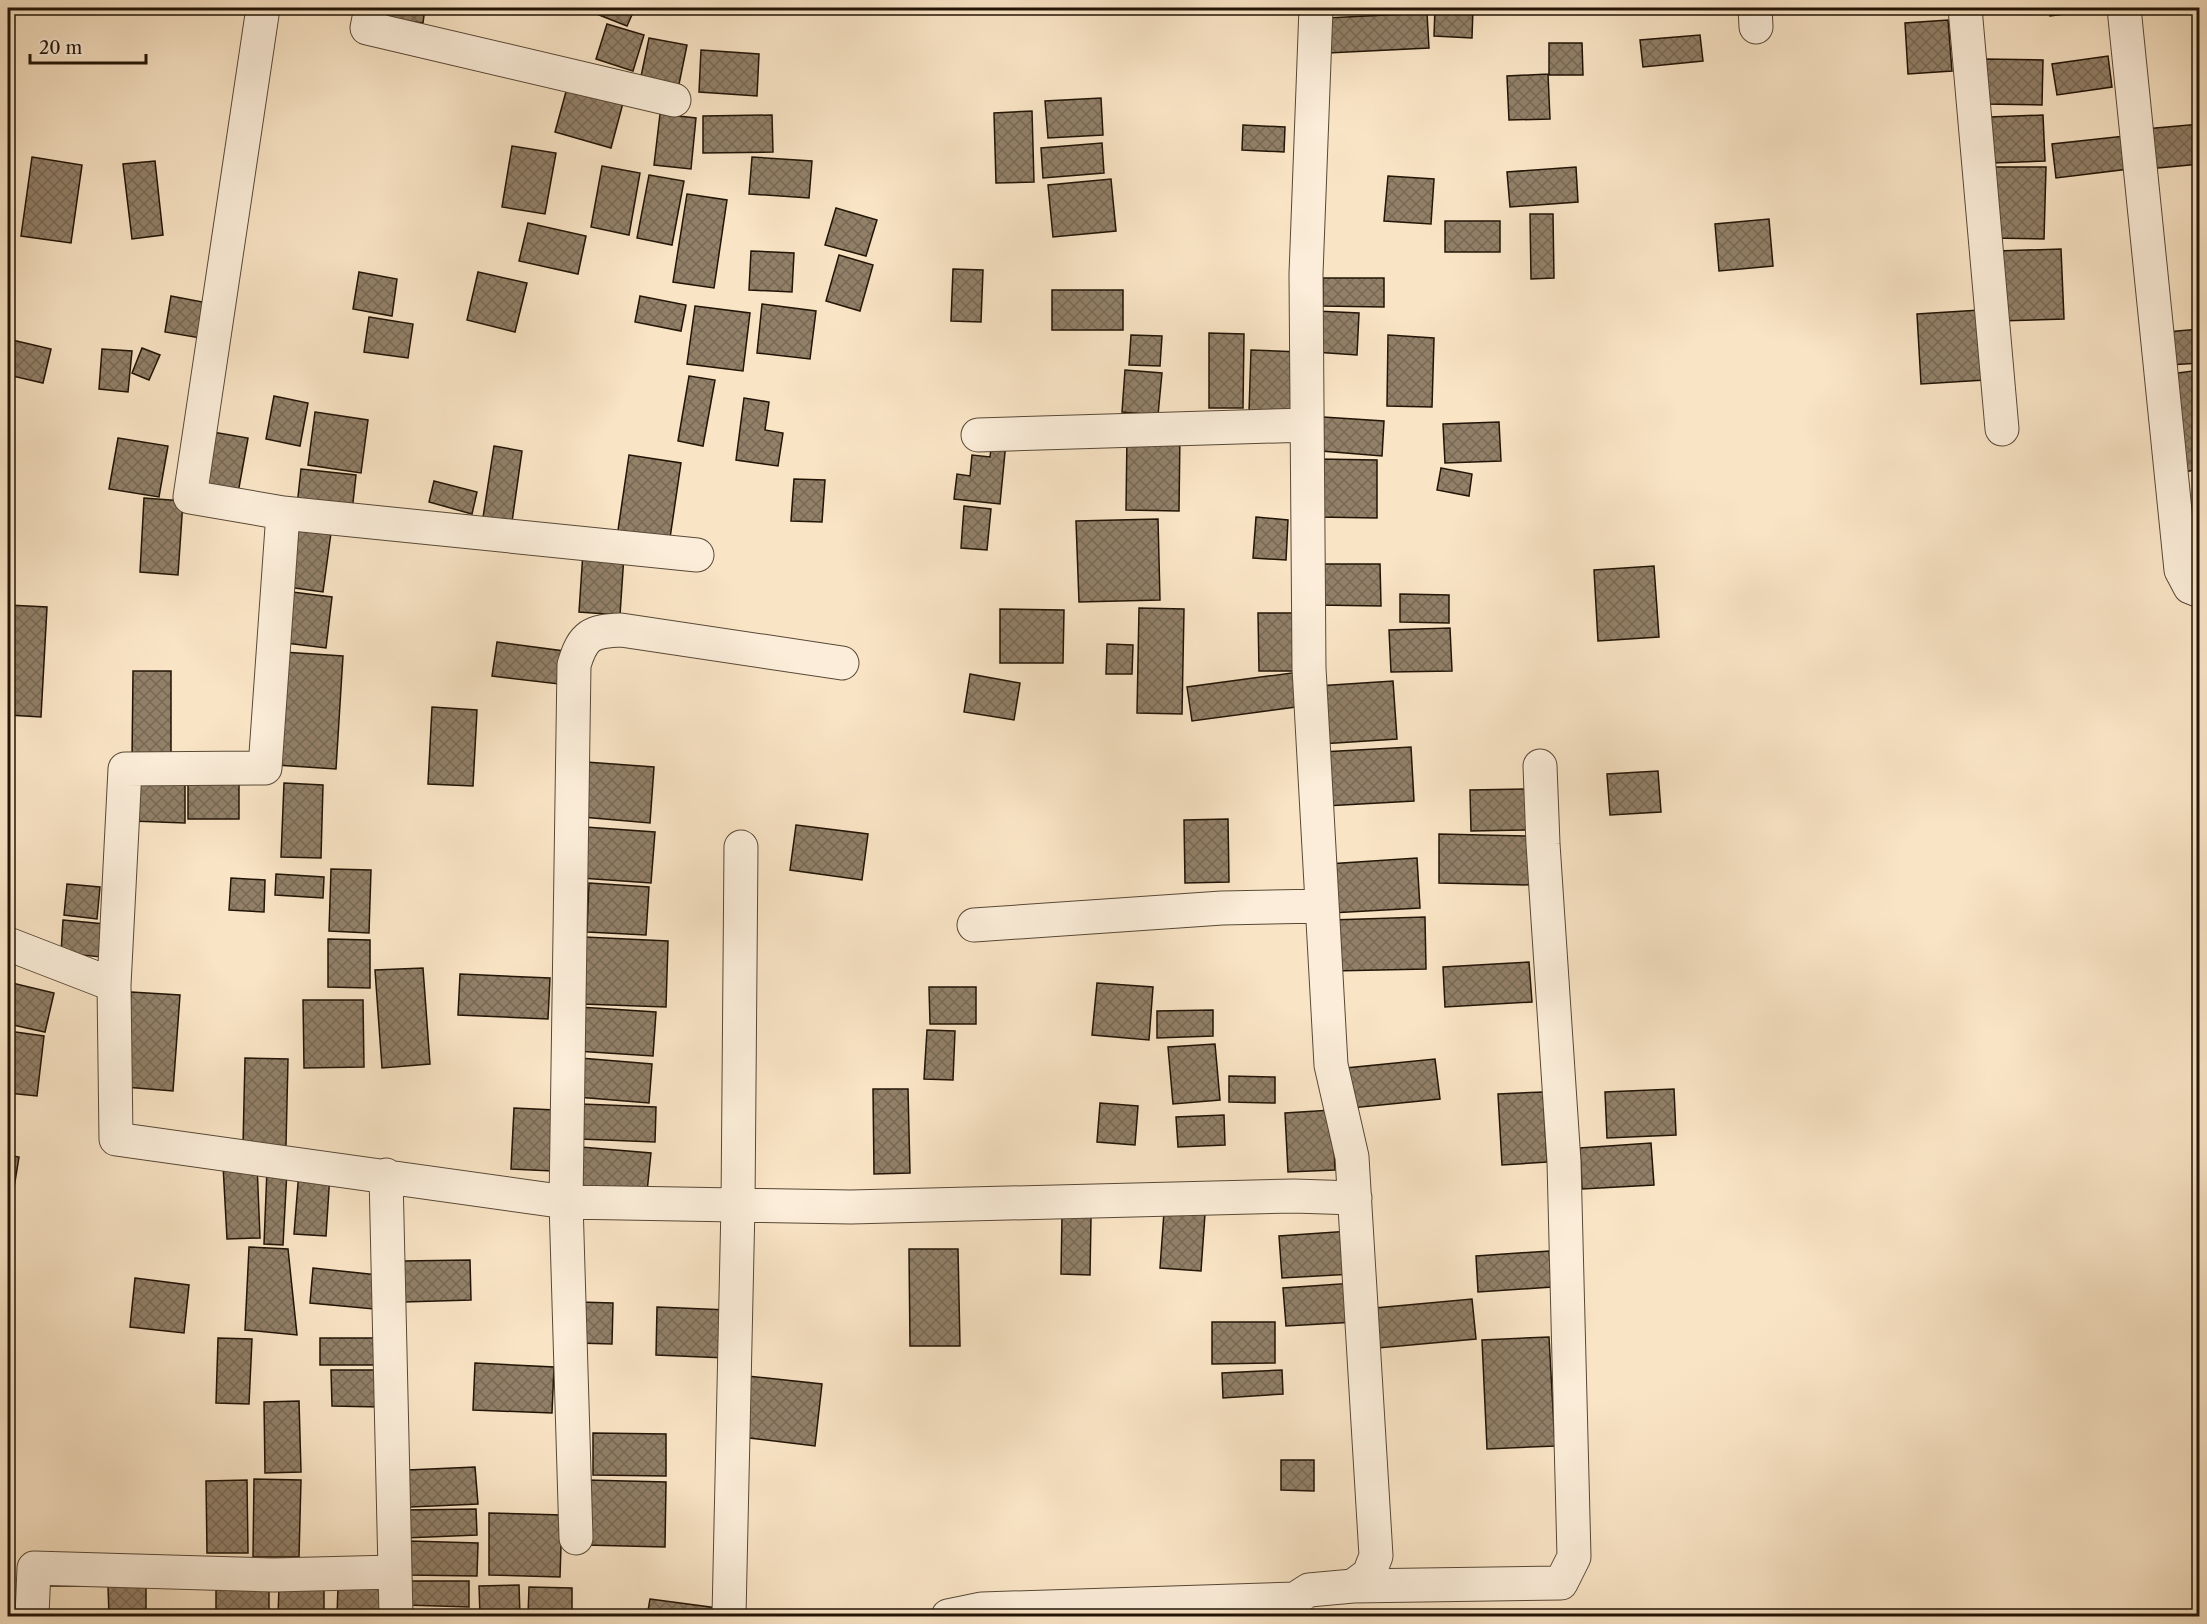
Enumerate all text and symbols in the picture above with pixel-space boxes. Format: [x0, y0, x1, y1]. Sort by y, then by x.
scale bar [30, 27, 146, 65]
text: 20 m [39, 37, 83, 59]

